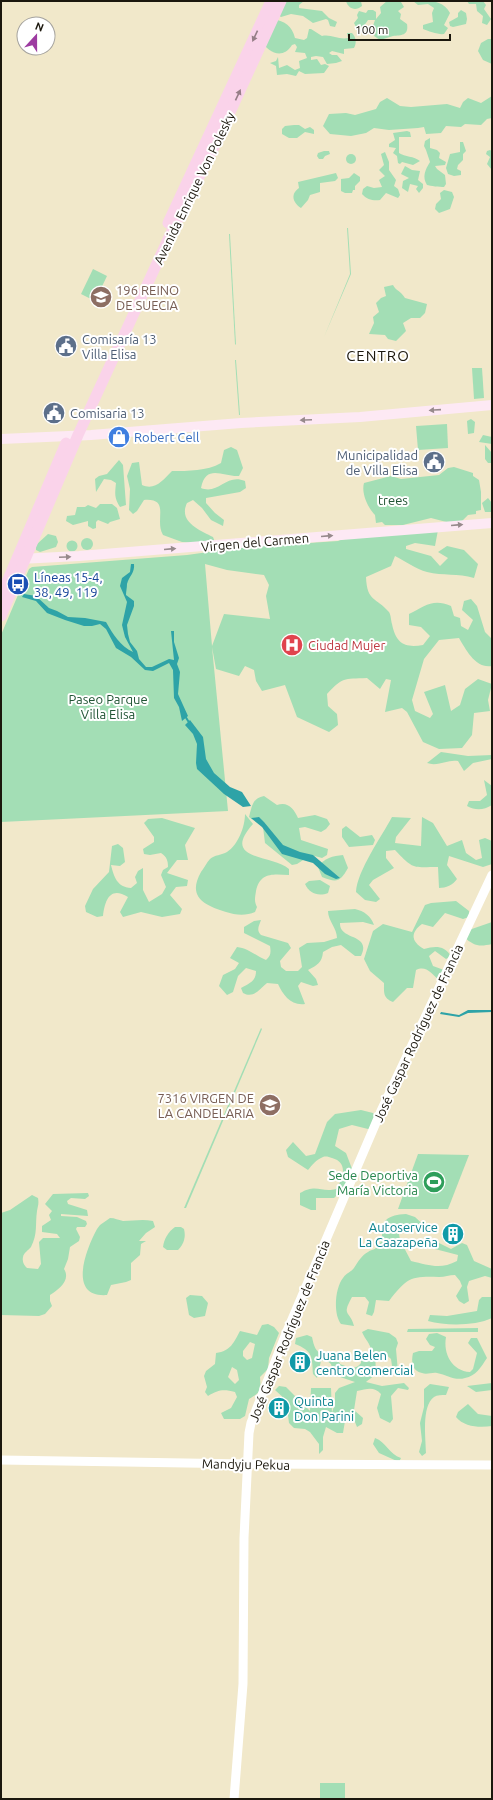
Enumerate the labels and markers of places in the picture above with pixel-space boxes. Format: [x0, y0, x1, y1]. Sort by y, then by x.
place label: 196 REINO DE SUECIA [116, 283, 179, 312]
school or university icon: 196 REINO DE SUECIA [88, 284, 114, 310]
place label: Comisaría 13 Villa Elisa [82, 332, 157, 361]
public building icon: Comisaría 13 Villa Elisa [53, 333, 79, 359]
public building icon: Comisaria 13 [41, 400, 67, 426]
place label: Comisaria 13 [70, 406, 145, 420]
shop icon: Robert Cell [106, 424, 132, 450]
place label: Robert Cell [134, 430, 200, 444]
place label: Municipalidad de Villa Elisa [337, 448, 418, 477]
public building icon: Municipalidad de Villa Elisa [421, 449, 447, 475]
place label: Líneas 15-4, 38, 49, 119 [34, 570, 103, 600]
bus stop icon: Líneas 15-4, 38, 49, 119 [5, 571, 31, 597]
hospital icon: Ciudad Mujer [279, 632, 305, 658]
place label: Ciudad Mujer [308, 638, 385, 652]
place label: 7316 VIRGEN DE LA CANDELARIA [157, 1091, 255, 1120]
school or university icon: 7316 VIRGEN DE LA CANDELARIA [257, 1092, 283, 1118]
place label: Sede Deportiva María Victoria [329, 1168, 418, 1197]
sports icon: Sede Deportiva María Victoria [421, 1169, 447, 1195]
place label: Autoservice La Caazapeña [359, 1220, 438, 1249]
building icon: Autoservice La Caazapeña [440, 1221, 466, 1247]
place label: Juana Belen centro comercial [316, 1348, 414, 1377]
building icon: Juana Belen centro comercial [287, 1349, 313, 1375]
place label: Quinta Don Parini [294, 1394, 354, 1423]
building icon: Quinta Don Parini [266, 1395, 292, 1421]

